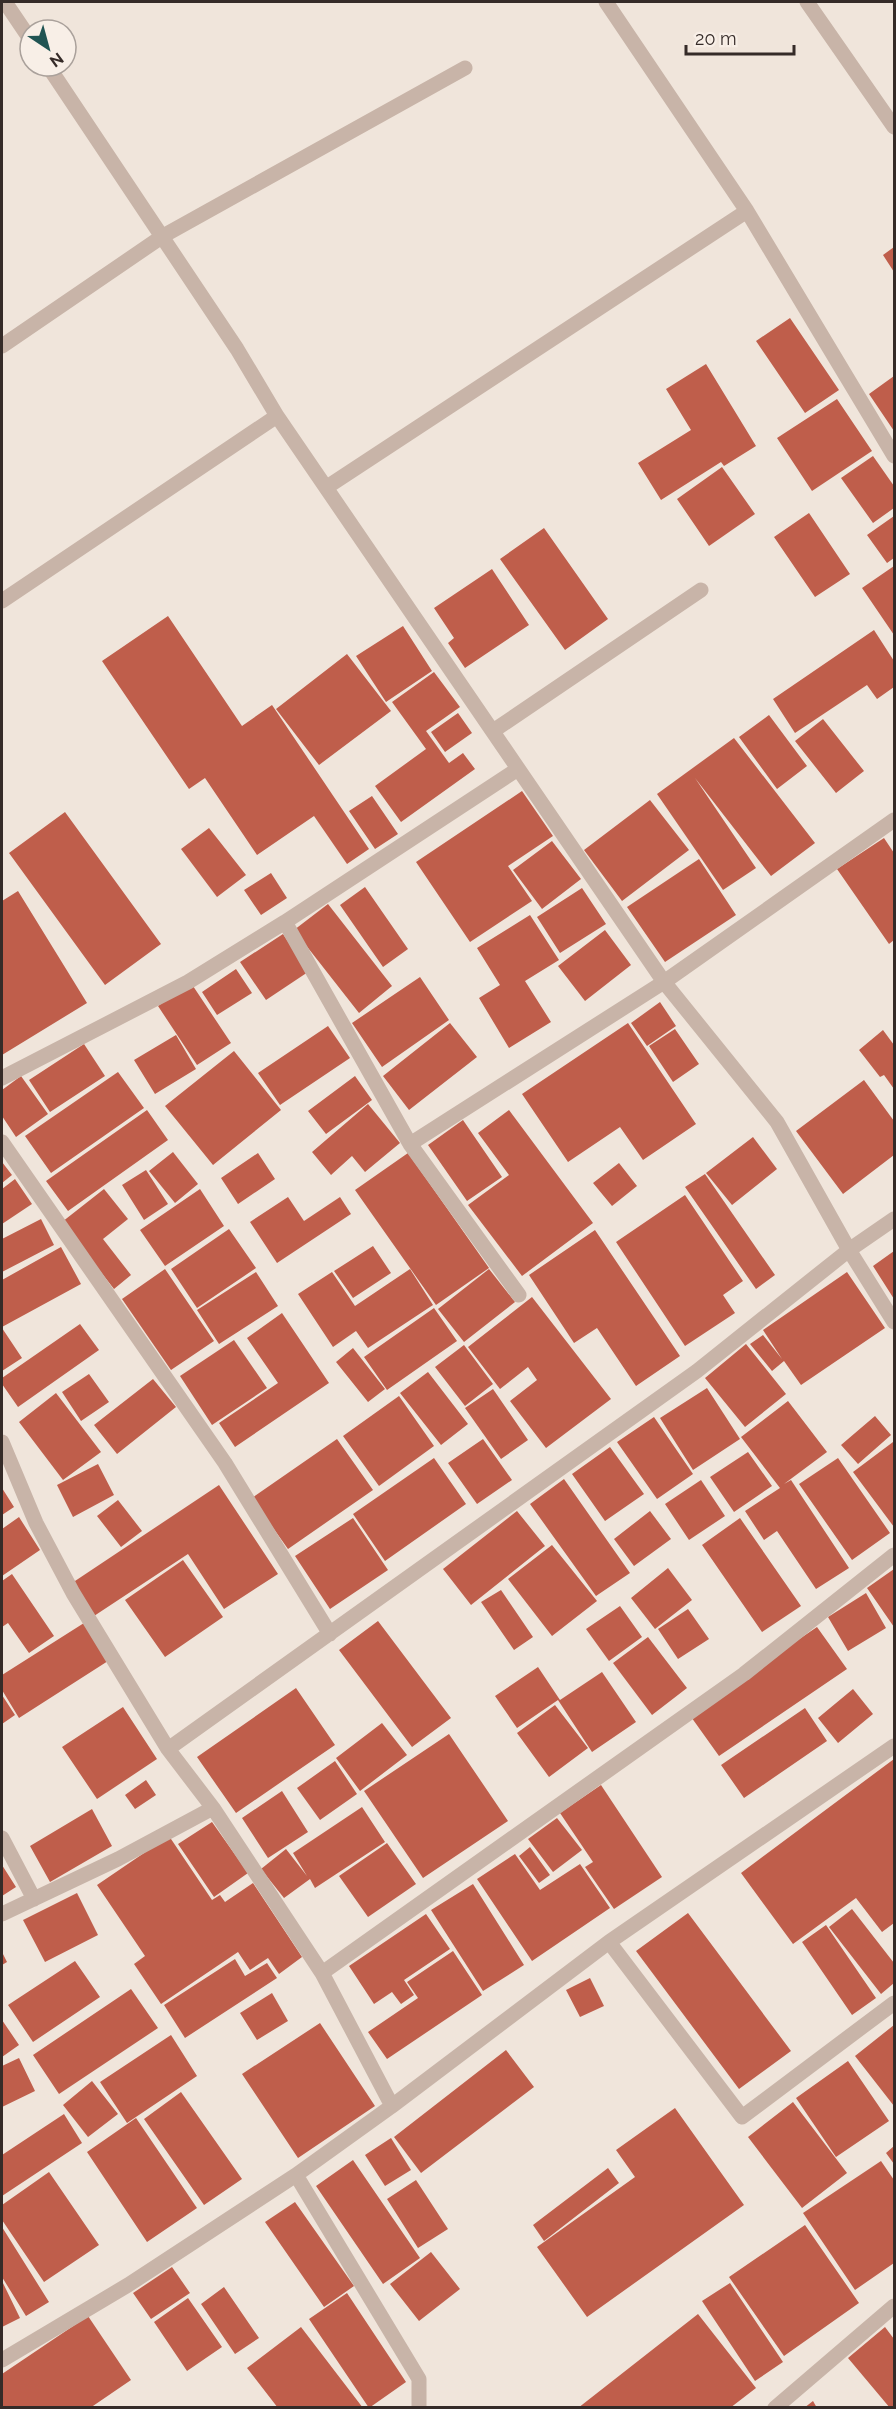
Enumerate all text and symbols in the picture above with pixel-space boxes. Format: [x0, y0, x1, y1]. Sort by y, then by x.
north arrow [18, 18, 78, 78]
scale bar [686, 18, 794, 56]
text: 20 m [695, 28, 737, 49]
text: N [46, 48, 67, 71]

